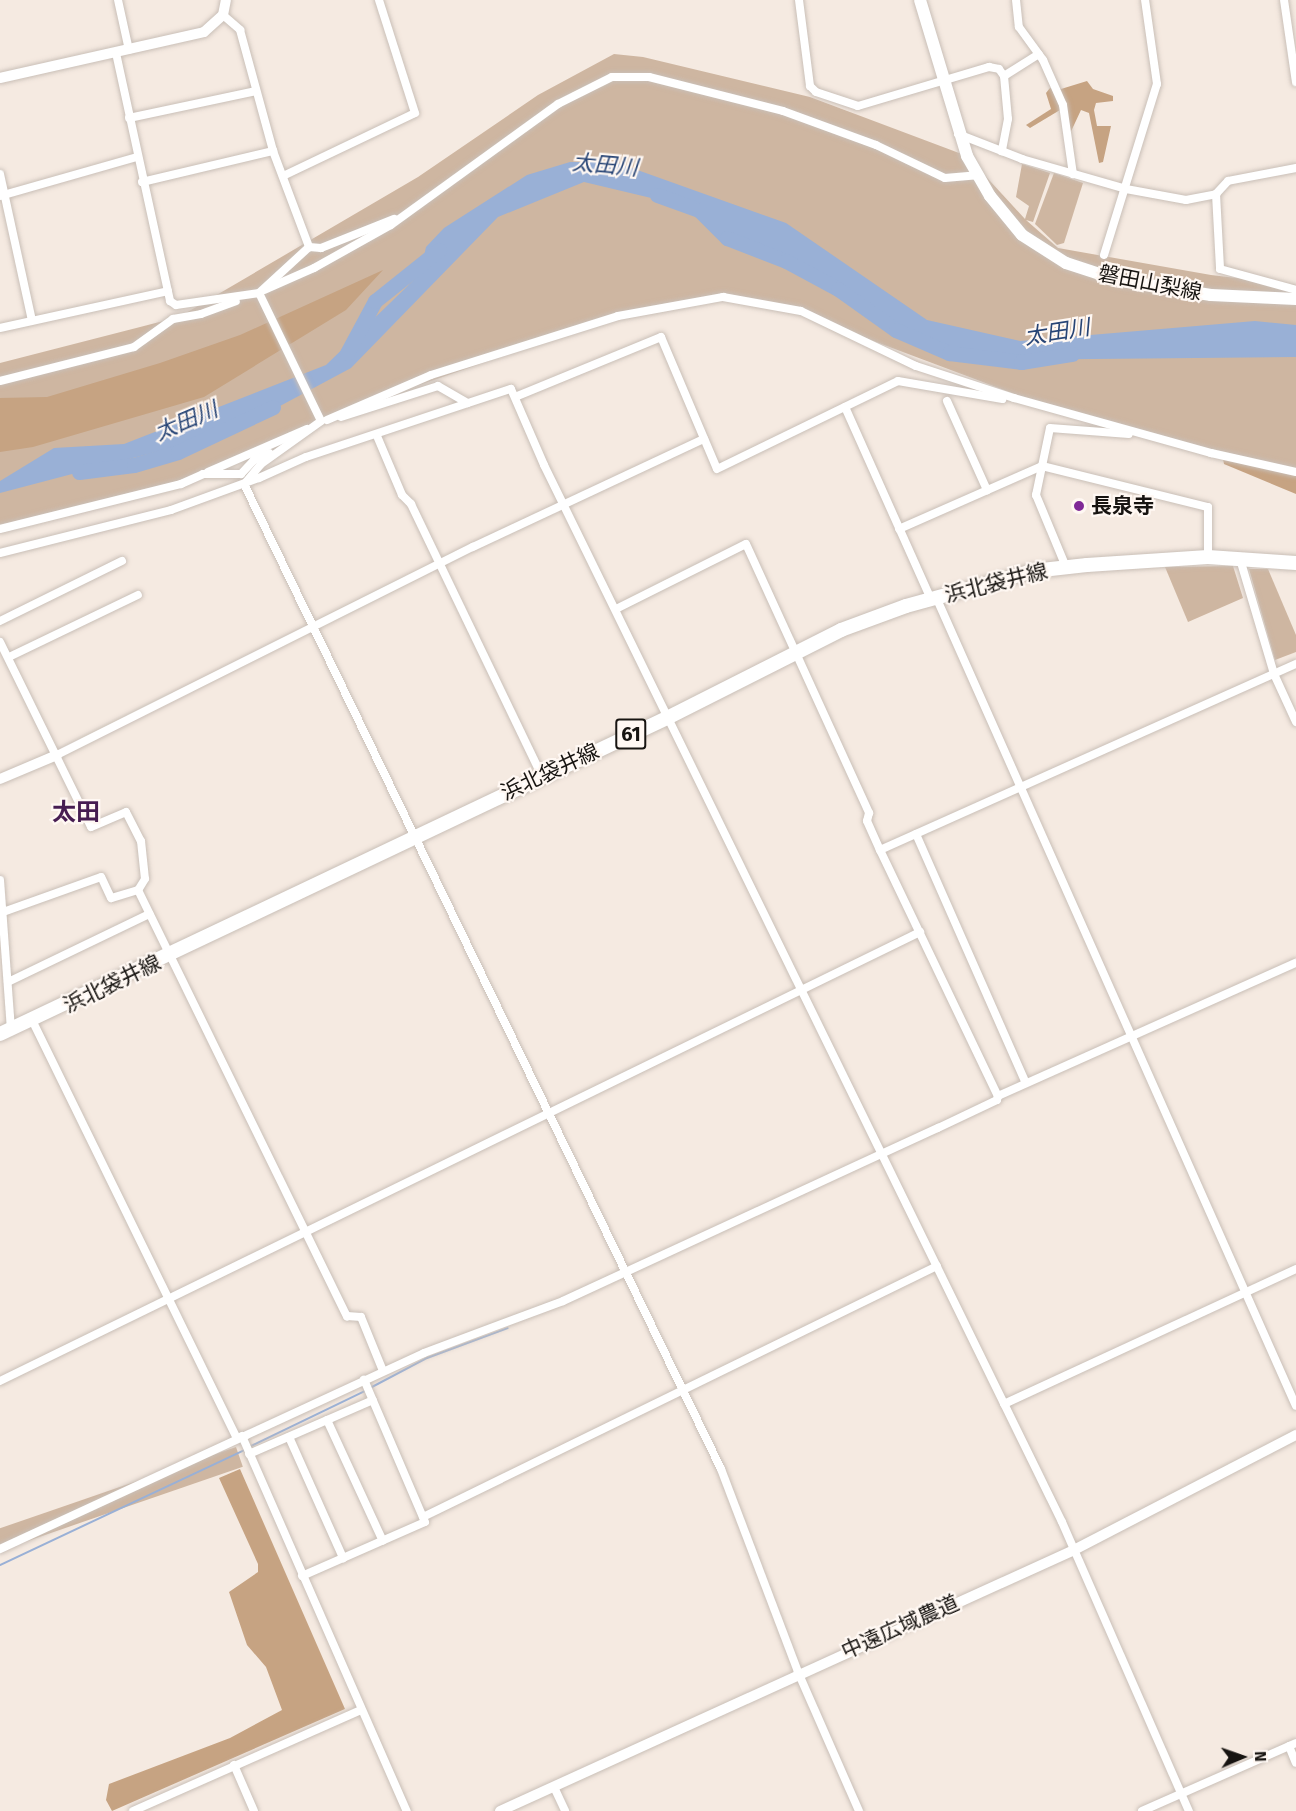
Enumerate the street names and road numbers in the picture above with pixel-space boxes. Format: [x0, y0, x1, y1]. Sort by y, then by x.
street label: 磐田山梨線 [1096, 261, 1204, 305]
street label: 浜北袋井線 [942, 558, 1050, 608]
road number: 61 [614, 717, 648, 751]
street label: 浜北袋井線 [497, 738, 603, 806]
street label: 浜北袋井線 [59, 950, 165, 1018]
street label: 中遠広域農道 [837, 1590, 963, 1664]

